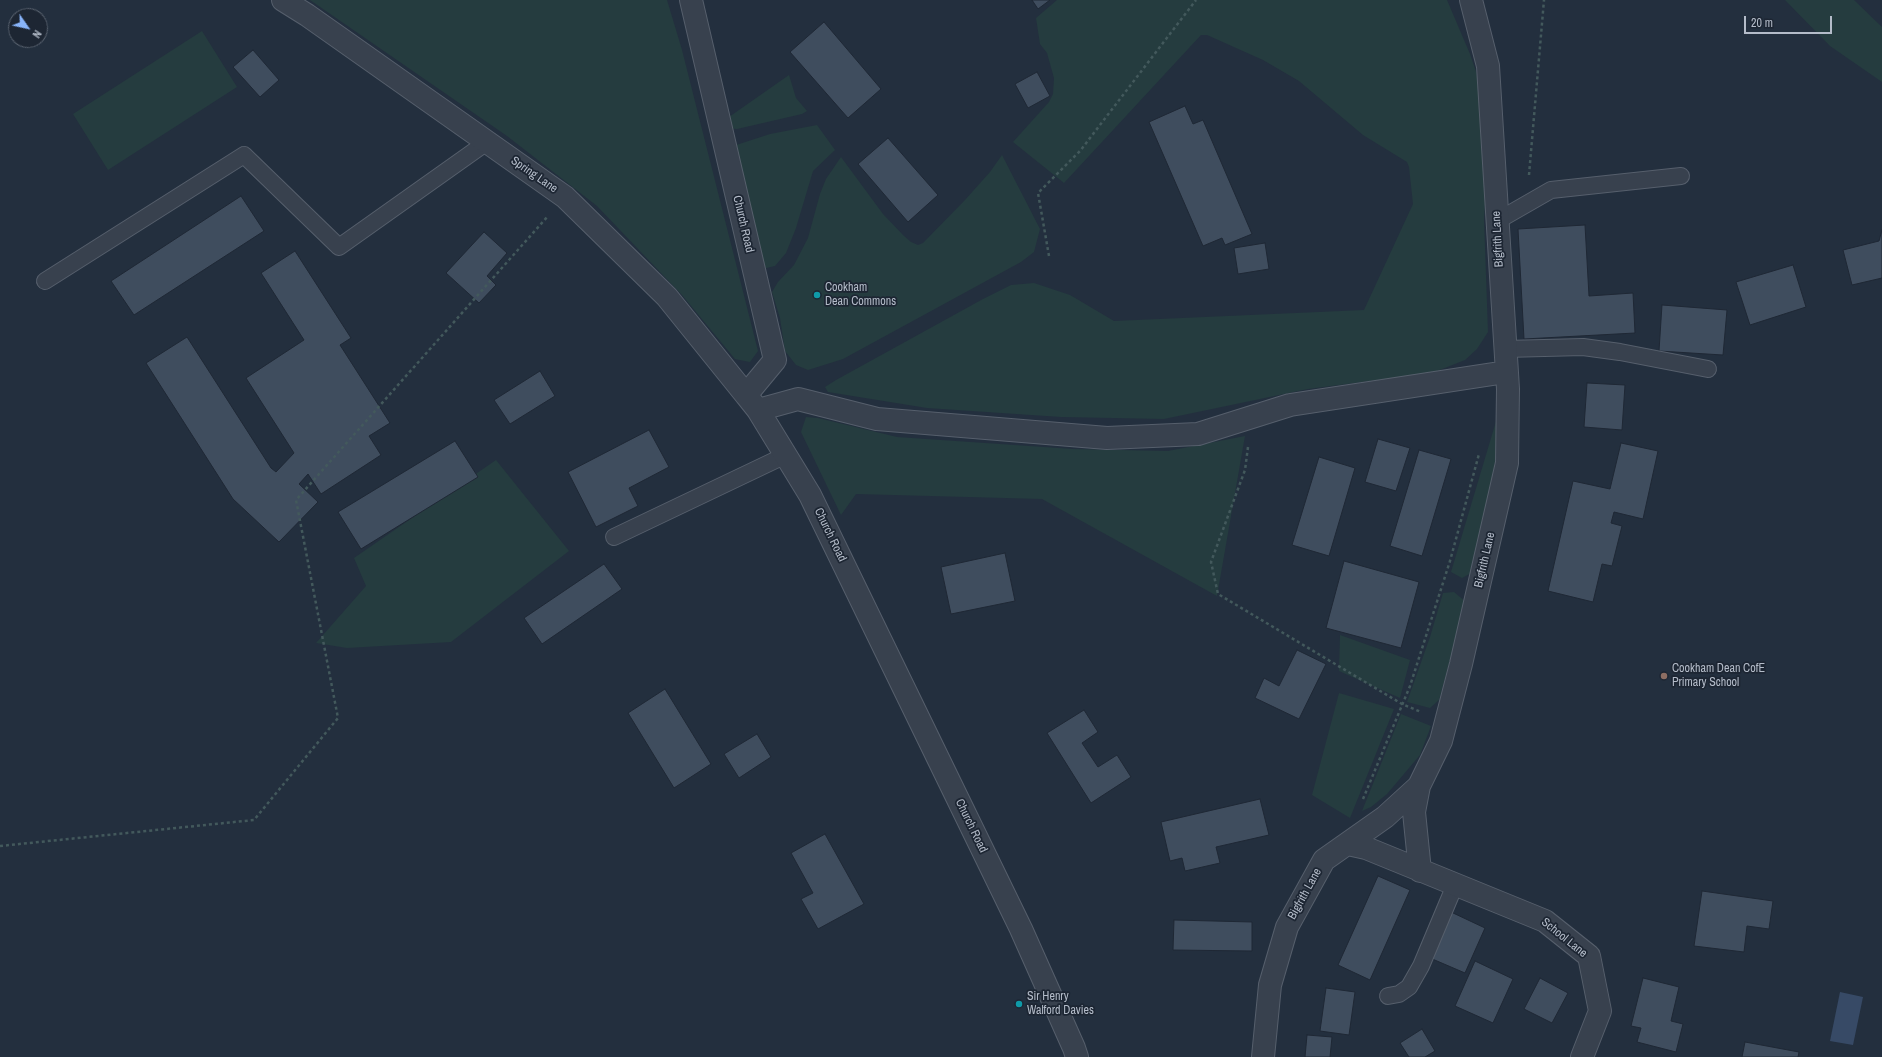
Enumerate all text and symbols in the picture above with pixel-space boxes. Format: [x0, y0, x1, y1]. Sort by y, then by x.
north arrow [8, 8, 48, 48]
scale bar [1746, 8, 1834, 34]
text: 20 m [1751, 15, 1773, 31]
text: N [29, 28, 45, 41]
street label: Spring Lane [508, 154, 560, 196]
street label: Church Road [729, 194, 757, 254]
street label: Bigfrith Lane [1489, 210, 1507, 268]
place label: Cookham Dean Commons [825, 281, 896, 309]
marker: Cookham Dean Commons [812, 290, 822, 300]
street label: Church Road [811, 506, 849, 564]
street label: Bigfrith Lane [1472, 531, 1498, 589]
place label: Cookham Dean CofE Primary School [1672, 662, 1765, 690]
marker: Cookham Dean CofE Primary School [1659, 671, 1669, 681]
street label: Church Road [952, 797, 990, 855]
street label: Bigfrith Lane [1285, 866, 1325, 922]
street label: School Lane [1538, 915, 1590, 961]
place label: Sir Henry Walford Davies [1027, 990, 1094, 1018]
marker: Sir Henry Walford Davies [1014, 999, 1024, 1009]

